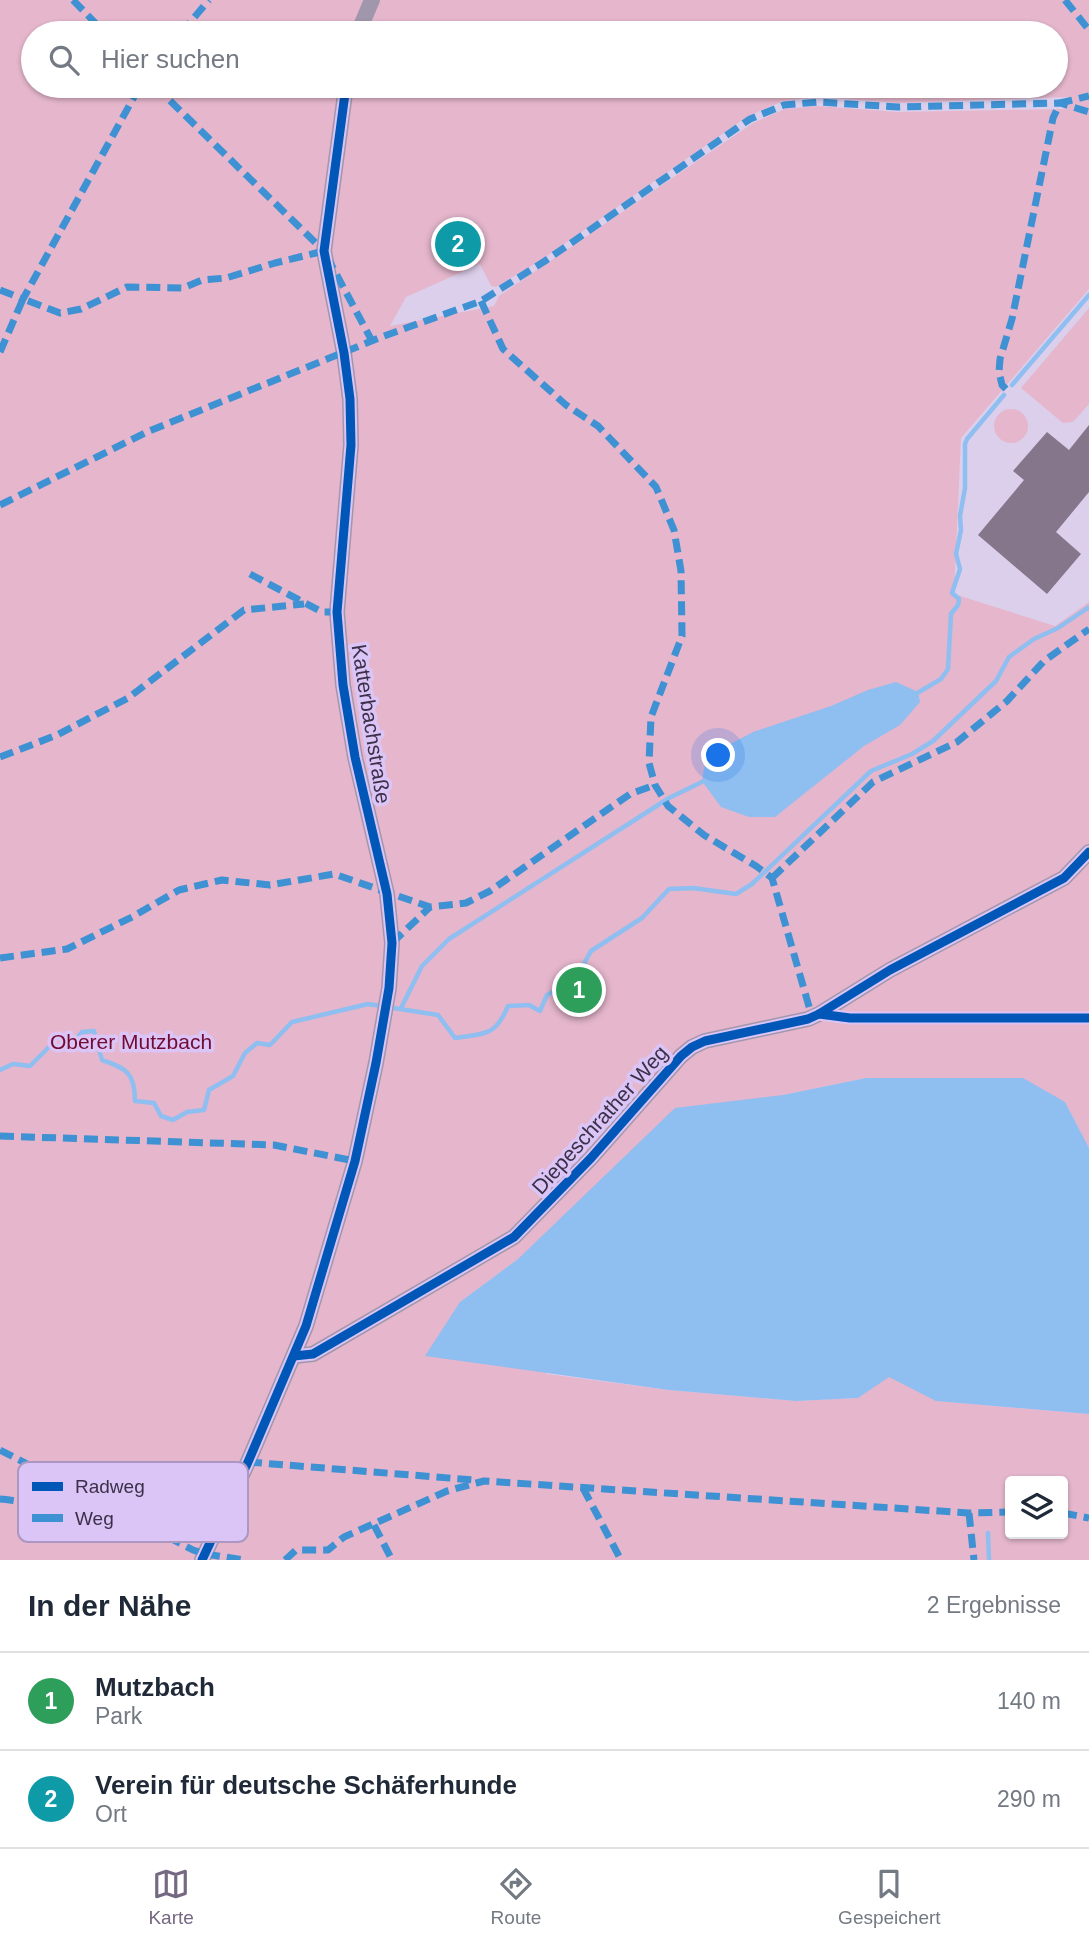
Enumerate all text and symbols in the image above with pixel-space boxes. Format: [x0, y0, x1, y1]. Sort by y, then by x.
search box [21, 21, 1068, 98]
icon: search [45, 41, 83, 79]
text: Hier suchen [101, 44, 240, 74]
pin: 2 [435, 218, 481, 270]
street label: Katterbachstraße [348, 643, 395, 805]
your location [701, 738, 735, 772]
pin: 1 [556, 964, 602, 1016]
park label: Oberer Mutzbach [50, 1030, 212, 1053]
street label: Diepeschrather Weg [527, 1041, 672, 1198]
legend [18, 1462, 248, 1542]
text: Radweg [75, 1476, 145, 1497]
map controls [1005, 1476, 1068, 1539]
button: layers [1005, 1476, 1068, 1539]
text: Weg [75, 1508, 114, 1529]
text: In der Nähe [28, 1589, 191, 1622]
text: 2 Ergebnisse [927, 1592, 1061, 1618]
text: Mutzbach [95, 1672, 215, 1702]
text: 1 [45, 1688, 57, 1714]
text: 140 m [997, 1688, 1061, 1714]
text: Park [95, 1703, 142, 1729]
text: Verein für deutsche Schäferhunde [95, 1770, 517, 1800]
text: 2 [45, 1786, 57, 1812]
text: 290 m [997, 1786, 1061, 1812]
text: Ort [95, 1801, 127, 1827]
tab: Karte [148, 1865, 194, 1929]
tab: Route [491, 1865, 541, 1929]
tab: Gespeichert [838, 1865, 941, 1929]

